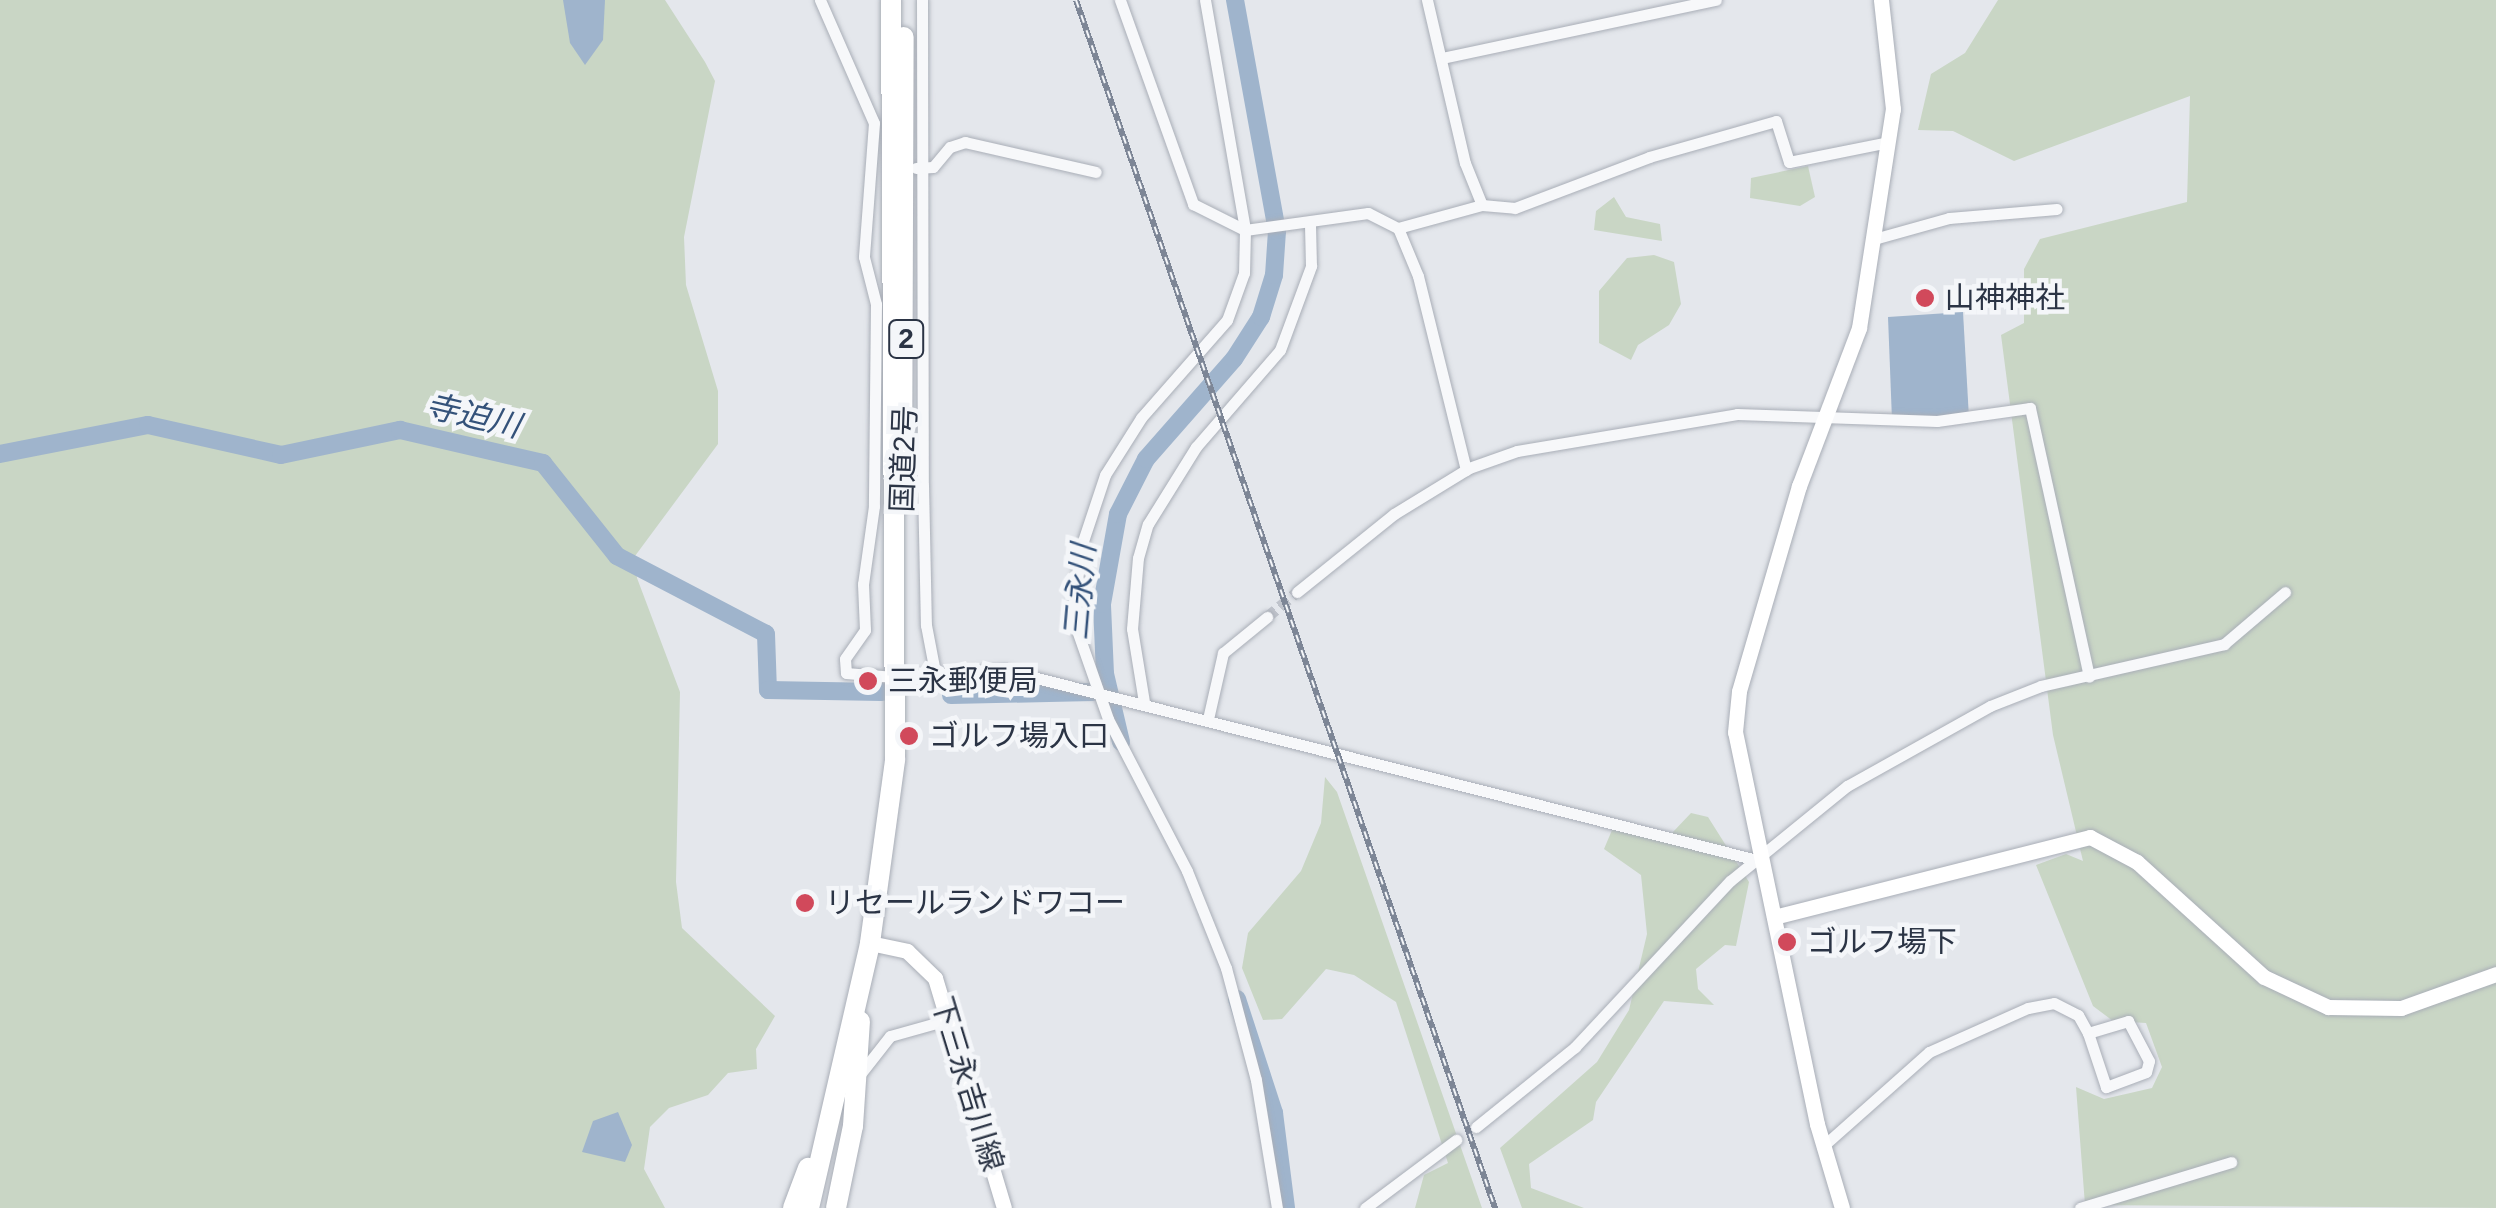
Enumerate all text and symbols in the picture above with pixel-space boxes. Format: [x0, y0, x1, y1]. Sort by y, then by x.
place label: 山神神社 [1945, 280, 2065, 316]
marker: 山神神社 [1914, 287, 1936, 309]
road number: 2 [886, 316, 926, 362]
water label: 寺迫川 [422, 386, 524, 446]
street label: 国道2号 [884, 405, 924, 513]
water label: 三永川 [1057, 543, 1103, 641]
place label: 三永郵便局 [888, 663, 1038, 699]
marker: 三永郵便局 [857, 670, 879, 692]
place label: ゴルフ場入口 [929, 718, 1109, 754]
marker: ゴルフ場入口 [898, 725, 920, 747]
place label: リセールランドワコー [825, 885, 1125, 921]
marker: リセールランドワコー [794, 892, 816, 914]
place label: ゴルフ場下 [1807, 924, 1957, 960]
marker: ゴルフ場下 [1776, 931, 1798, 953]
street label: 下三永吉川線 [923, 993, 1011, 1175]

